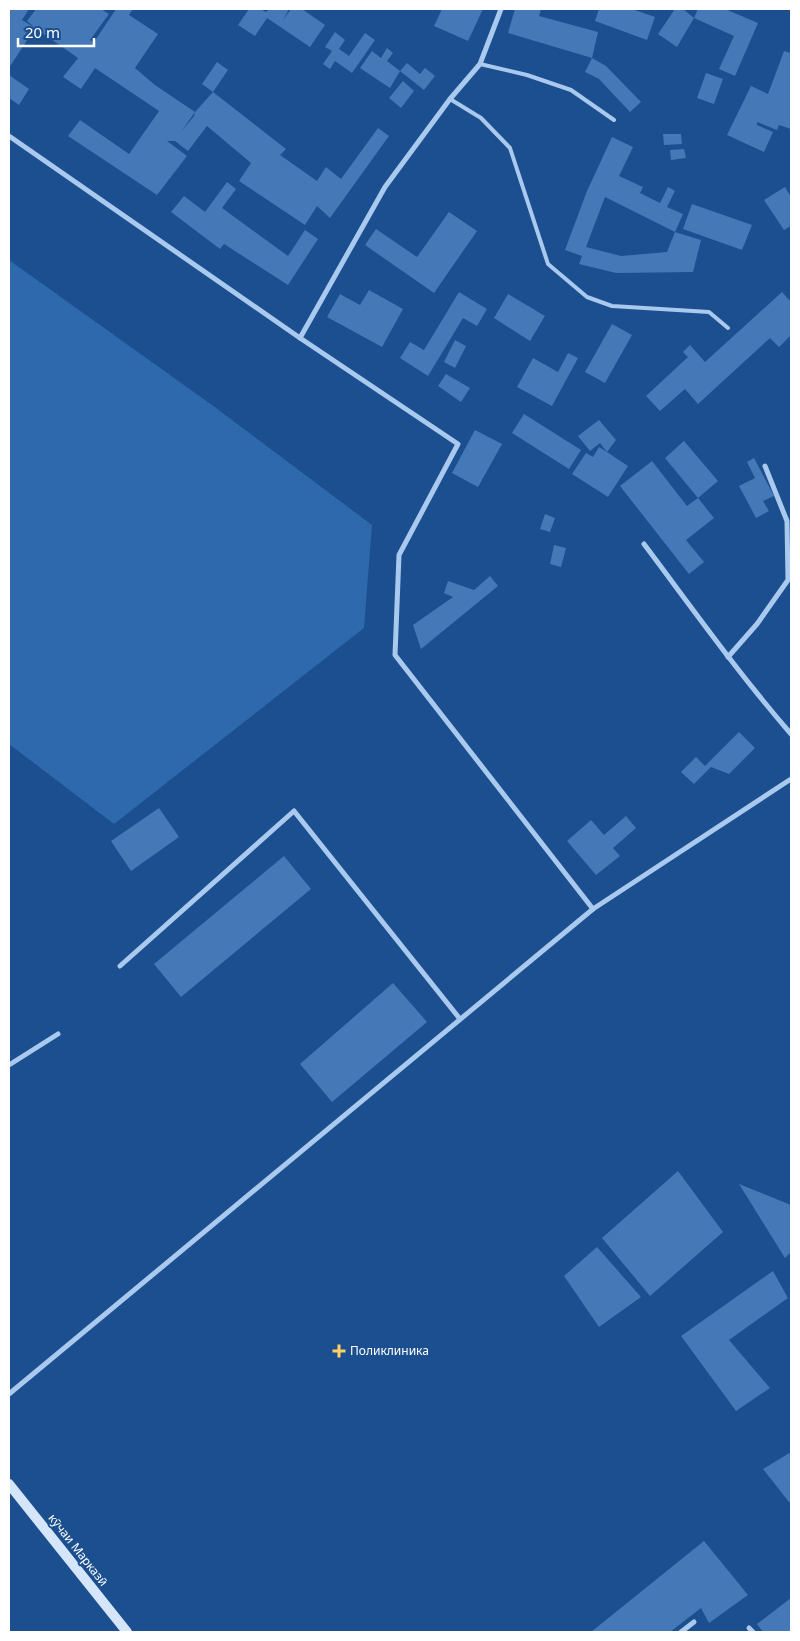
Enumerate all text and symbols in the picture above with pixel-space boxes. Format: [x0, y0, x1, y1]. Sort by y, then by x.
scale bar [18, 15, 94, 47]
text: 20 m [25, 22, 60, 42]
place label: Поликлиника [350, 1342, 429, 1359]
marker: Поликлиника [332, 1344, 346, 1358]
street label: кӯчаи Марказӣ [45, 1510, 112, 1590]

